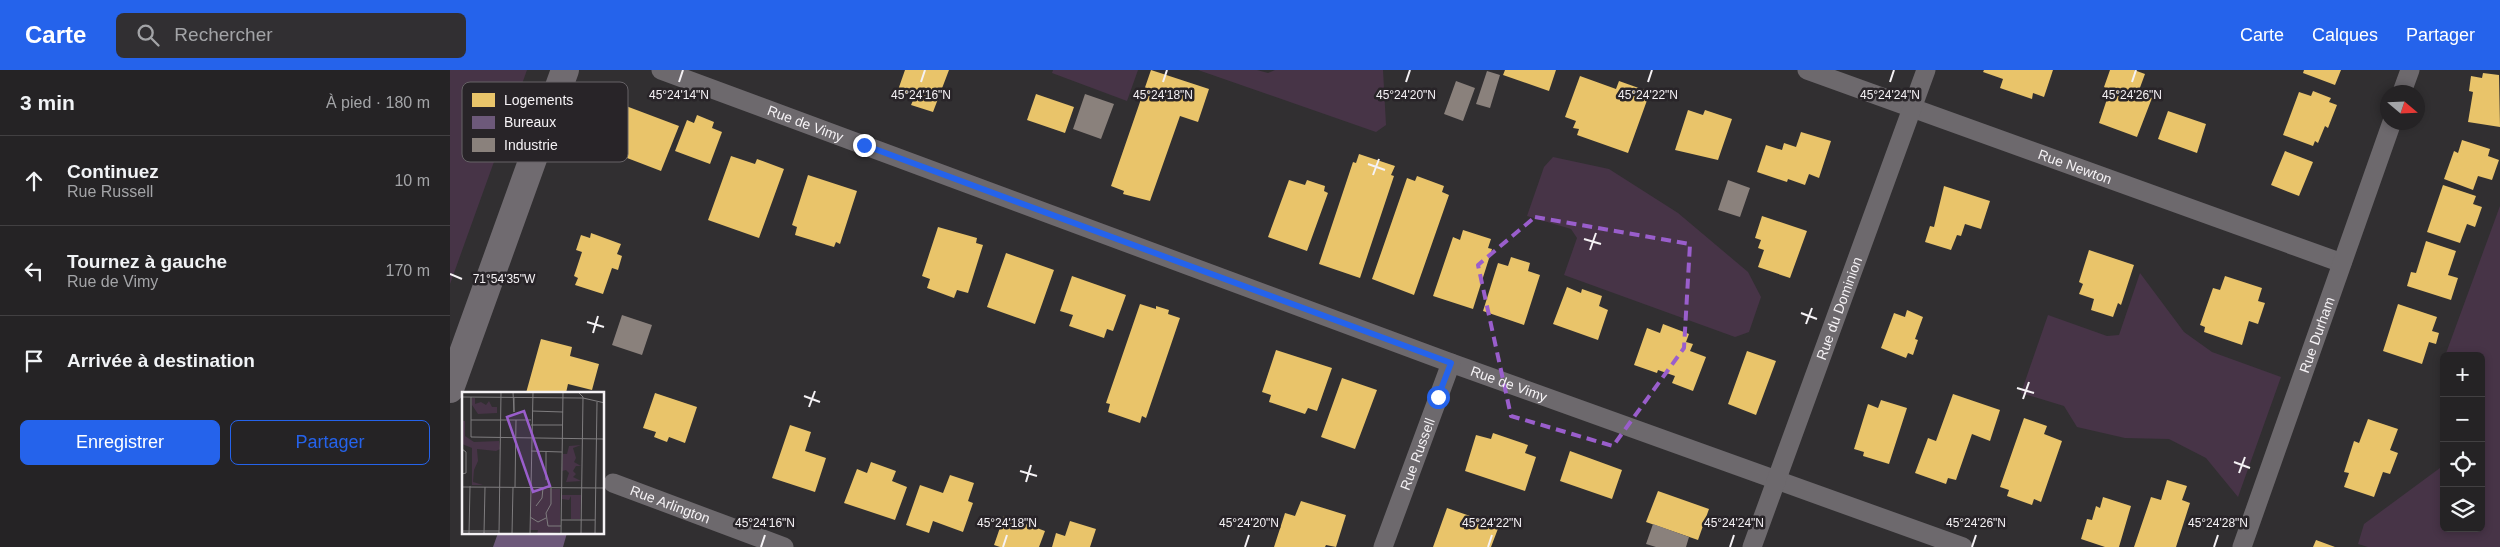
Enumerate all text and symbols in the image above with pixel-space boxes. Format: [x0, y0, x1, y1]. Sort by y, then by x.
search box [116, 13, 466, 58]
text: Carte [25, 21, 86, 48]
icon: search [134, 21, 162, 49]
text: Rechercher [174, 24, 273, 45]
text: Carte [2240, 25, 2284, 45]
text: Calques [2312, 25, 2378, 45]
text: Partager [2406, 25, 2475, 45]
legend [462, 82, 628, 162]
north arrow [2380, 85, 2425, 130]
text: 45°24'14"N [649, 88, 709, 102]
text: 45°24'16"N [891, 88, 951, 102]
text: 45°24'18"N [1133, 88, 1193, 102]
text: 45°24'20"N [1376, 88, 1436, 102]
text: 45°24'22"N [1618, 88, 1678, 102]
text: 45°24'24"N [1860, 88, 1920, 102]
text: 45°24'26"N [2102, 88, 2162, 102]
text: 3 min [20, 91, 75, 114]
text: Logements [504, 92, 573, 108]
text: À pied · 180 m [326, 94, 430, 111]
street label: Rue de Vimy [765, 102, 846, 145]
text: Bureaux [504, 114, 556, 130]
route end [853, 134, 876, 157]
text: Industrie [504, 137, 558, 153]
street label: Rue Newton [2036, 146, 2114, 187]
text: Continuez [67, 161, 159, 182]
icon: ahead [20, 167, 48, 195]
text: 10 m [394, 172, 430, 189]
text: Rue Russell [67, 183, 153, 200]
text: Tournez à gauche [67, 251, 227, 272]
street label: Rue du Dominion [1813, 255, 1865, 362]
icon: left [20, 257, 48, 285]
text: 170 m [386, 262, 430, 279]
text: 71°54'35"W [473, 272, 536, 286]
text: Rue de Vimy [67, 273, 158, 290]
street label: Rue Durham [2296, 295, 2338, 375]
icon: arrive [20, 347, 48, 375]
text: Arrivée à destination [67, 350, 255, 371]
map controls [2440, 352, 2485, 532]
button: + [2440, 352, 2485, 397]
street label: Rue de Vimy [1468, 363, 1549, 405]
route start [1427, 386, 1450, 409]
inset map [462, 392, 605, 534]
button: − [2440, 397, 2485, 442]
street label: Rue Russell [1397, 416, 1438, 492]
button: Enregistrer [20, 420, 220, 465]
button: Partager [230, 420, 430, 465]
button: locate [2440, 442, 2485, 487]
street label: Rue Arlington [628, 482, 712, 527]
button: layers [2440, 487, 2485, 532]
text: 45°24'16"N [735, 516, 795, 530]
text: 45°24'18"N [977, 516, 1037, 530]
text: 45°24'20"N [1219, 516, 1279, 530]
text: 45°24'22"N [1462, 516, 1522, 530]
text: 45°24'24"N [1704, 516, 1764, 530]
text: 45°24'26"N [1946, 516, 2006, 530]
text: 45°24'28"N [2188, 516, 2248, 530]

